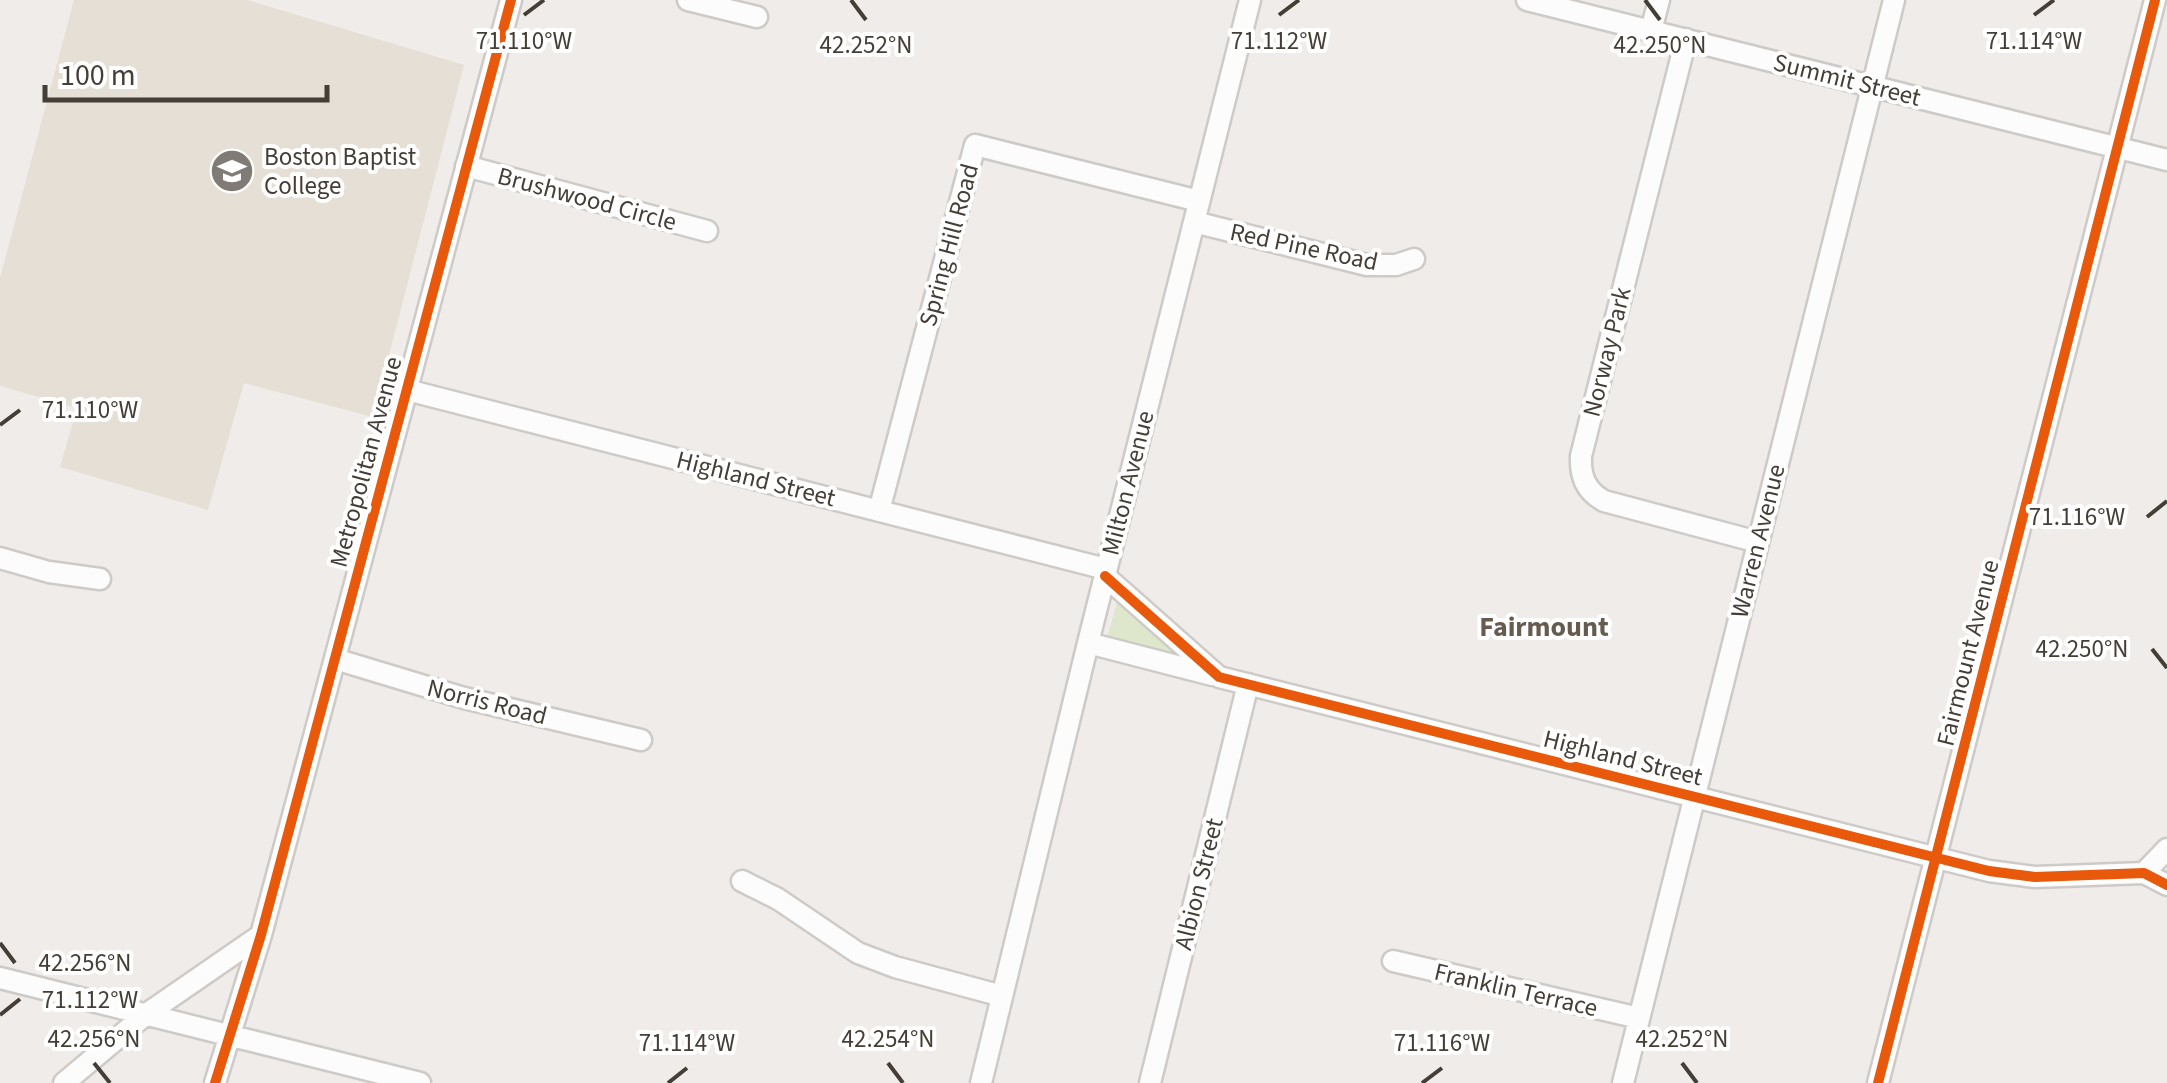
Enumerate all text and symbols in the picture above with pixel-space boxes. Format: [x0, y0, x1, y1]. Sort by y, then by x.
text: 71.110°W [476, 23, 572, 59]
text: 71.112°W [1231, 23, 1327, 59]
text: 71.114°W [1986, 23, 2082, 59]
text: 42.252°N [820, 27, 912, 63]
text: 42.250°N [1614, 27, 1706, 63]
scale bar [45, 40, 328, 102]
street label: Summit Street [1770, 44, 1925, 116]
text: 100 m [60, 54, 136, 97]
place label: Boston Baptist College [264, 139, 417, 204]
school or university icon: Boston Baptist College [209, 148, 255, 194]
street label: Brushwood Circle [494, 158, 680, 240]
street label: Spring Hill Road [910, 160, 988, 330]
street label: Red Pine Road [1227, 214, 1381, 280]
street label: Norway Park [1573, 283, 1641, 421]
street label: Metropolitan Avenue [321, 353, 411, 571]
text: 71.110°W [42, 392, 138, 428]
street label: Milton Avenue [1093, 407, 1163, 559]
street label: Highland Street [673, 442, 840, 516]
street label: Warren Avenue [1722, 460, 1794, 622]
text: 71.116°W [2029, 499, 2125, 535]
street label: Fairmount Avenue [1927, 556, 2009, 750]
district label: Fairmount [1479, 607, 1609, 647]
text: 42.250°N [2036, 631, 2128, 667]
street label: Norris Road [423, 670, 551, 734]
street label: Highland Street [1540, 721, 1707, 795]
street label: Albion Street [1165, 814, 1233, 954]
text: 42.256°N [39, 945, 131, 981]
street label: Franklin Terrace [1431, 954, 1601, 1026]
text: 71.112°W [42, 982, 138, 1018]
text: 42.256°N [48, 1021, 140, 1057]
text: 42.254°N [842, 1021, 934, 1057]
text: 42.252°N [1636, 1021, 1728, 1057]
text: 71.114°W [639, 1025, 735, 1061]
text: 71.116°W [1394, 1025, 1490, 1061]

